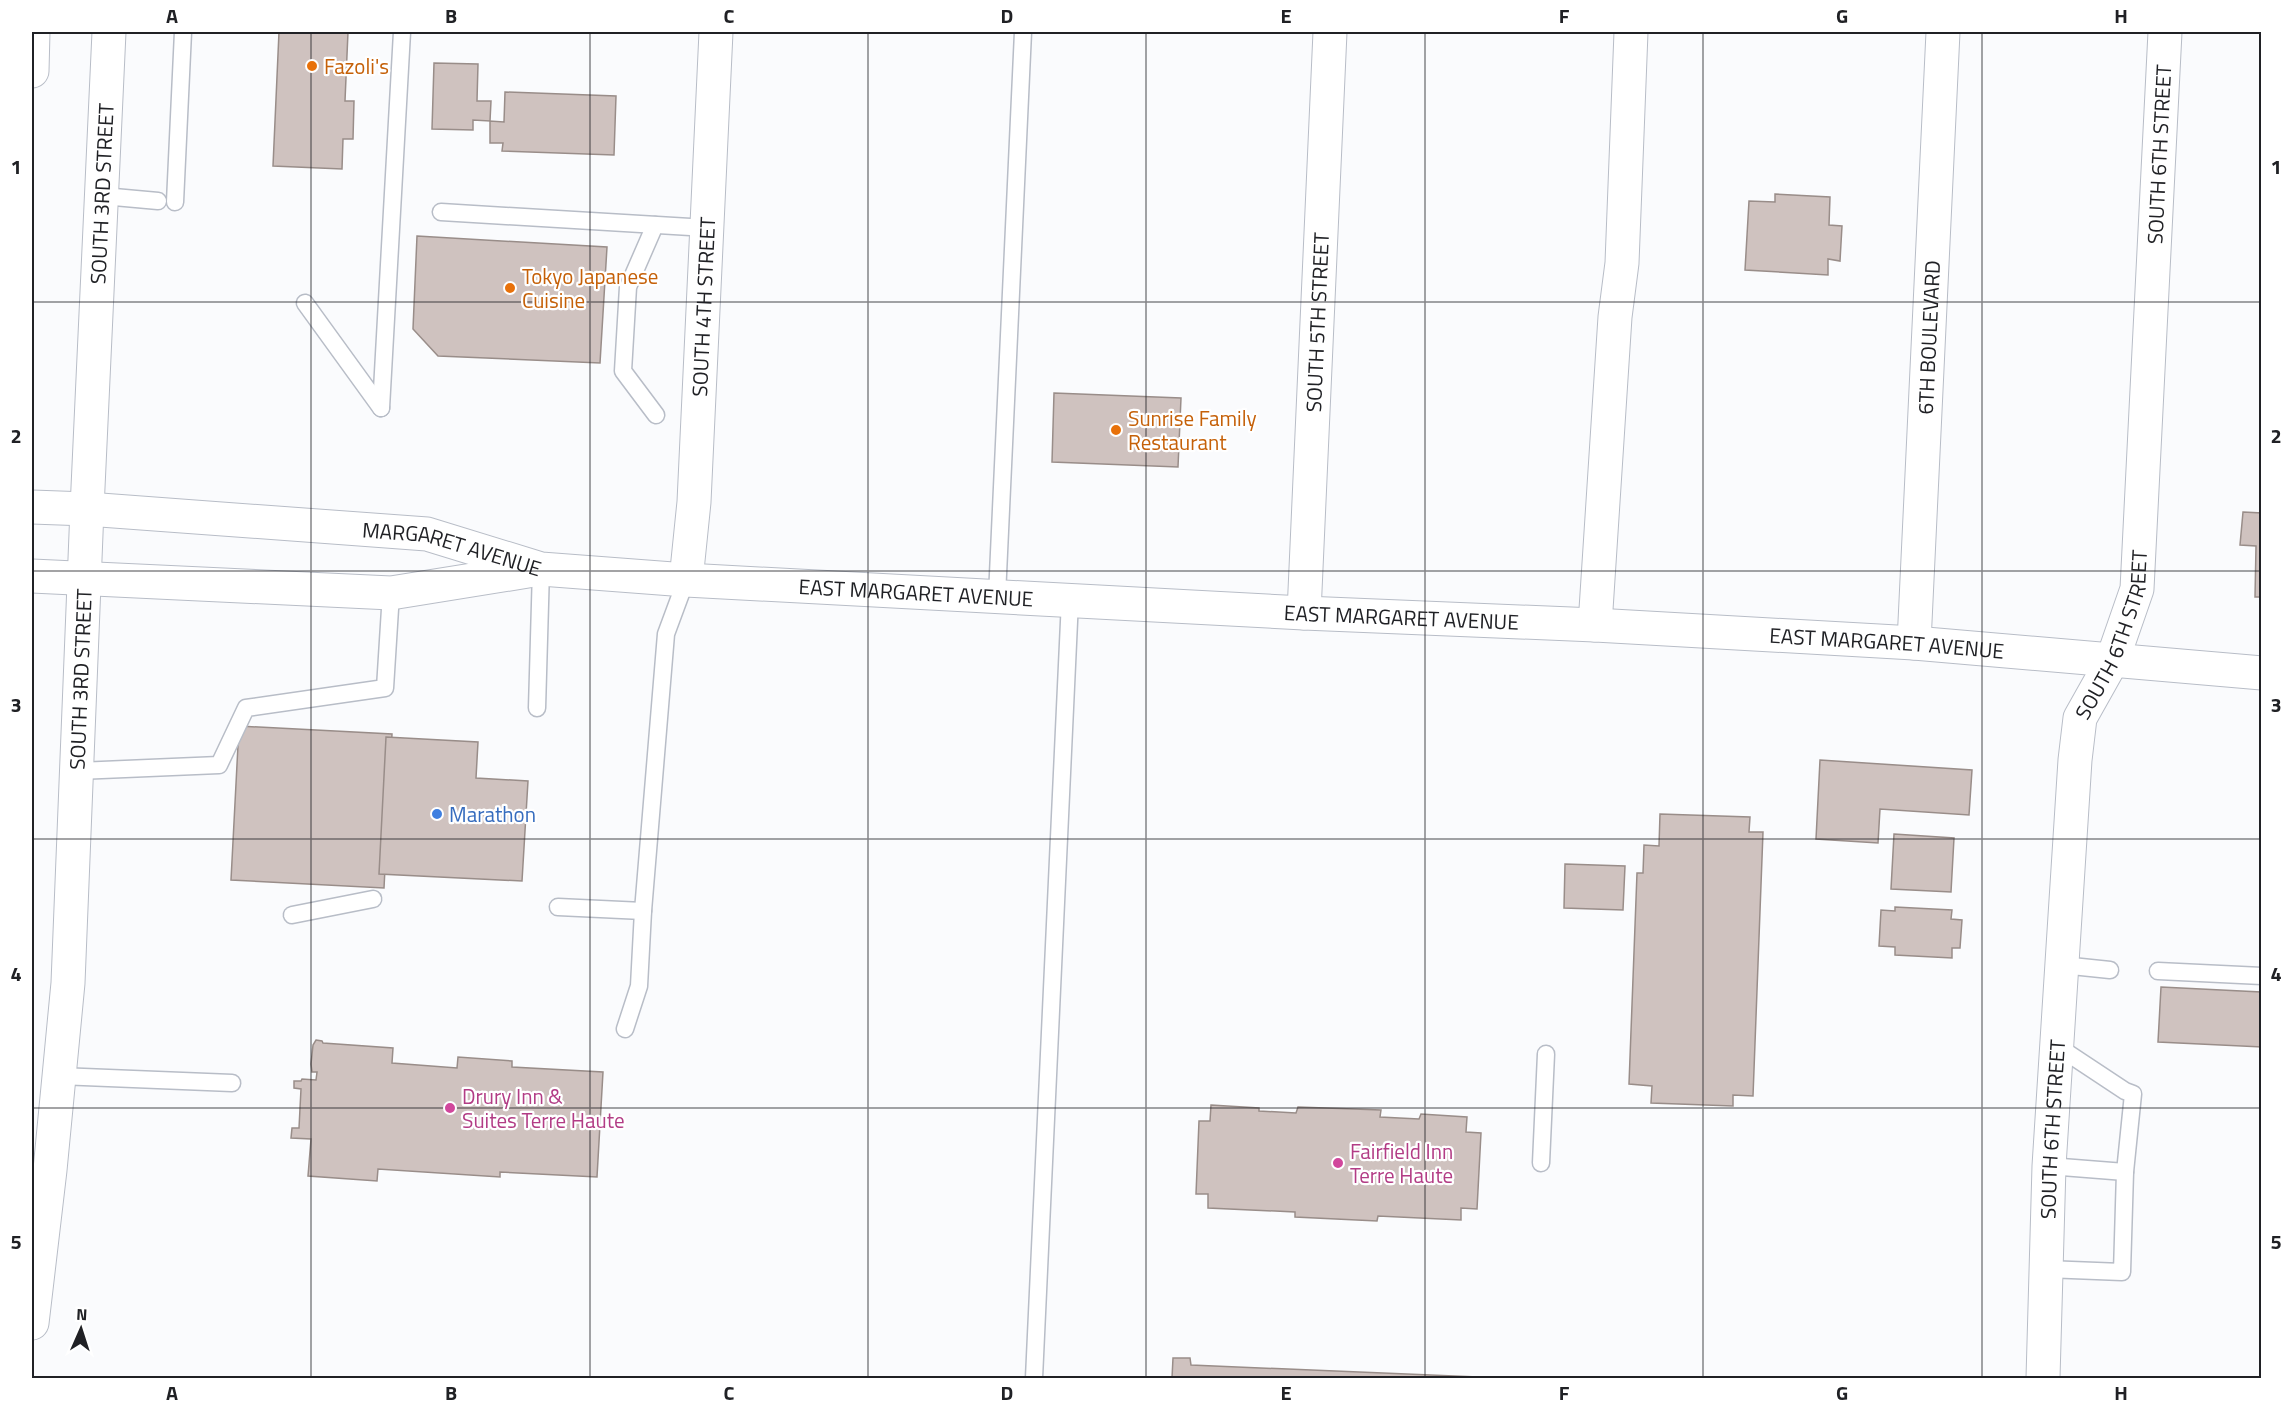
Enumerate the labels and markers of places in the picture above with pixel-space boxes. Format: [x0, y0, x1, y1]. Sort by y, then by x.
place label: Fazoli's [324, 50, 389, 82]
marker: Fazoli's [305, 59, 319, 73]
place label: Tokyo Japanese Cuisine [522, 260, 658, 316]
marker: Tokyo Japanese Cuisine [503, 281, 517, 295]
place label: Sunrise Family Restaurant [1128, 402, 1257, 458]
marker: Sunrise Family Restaurant [1109, 423, 1123, 437]
place label: Marathon [449, 798, 536, 830]
marker: Marathon [430, 807, 444, 821]
place label: Drury Inn & Suites Terre Haute [462, 1080, 625, 1136]
marker: Drury Inn & Suites Terre Haute [443, 1101, 457, 1115]
place label: Fairfield Inn Terre Haute [1350, 1135, 1453, 1191]
marker: Fairfield Inn Terre Haute [1331, 1156, 1345, 1170]

